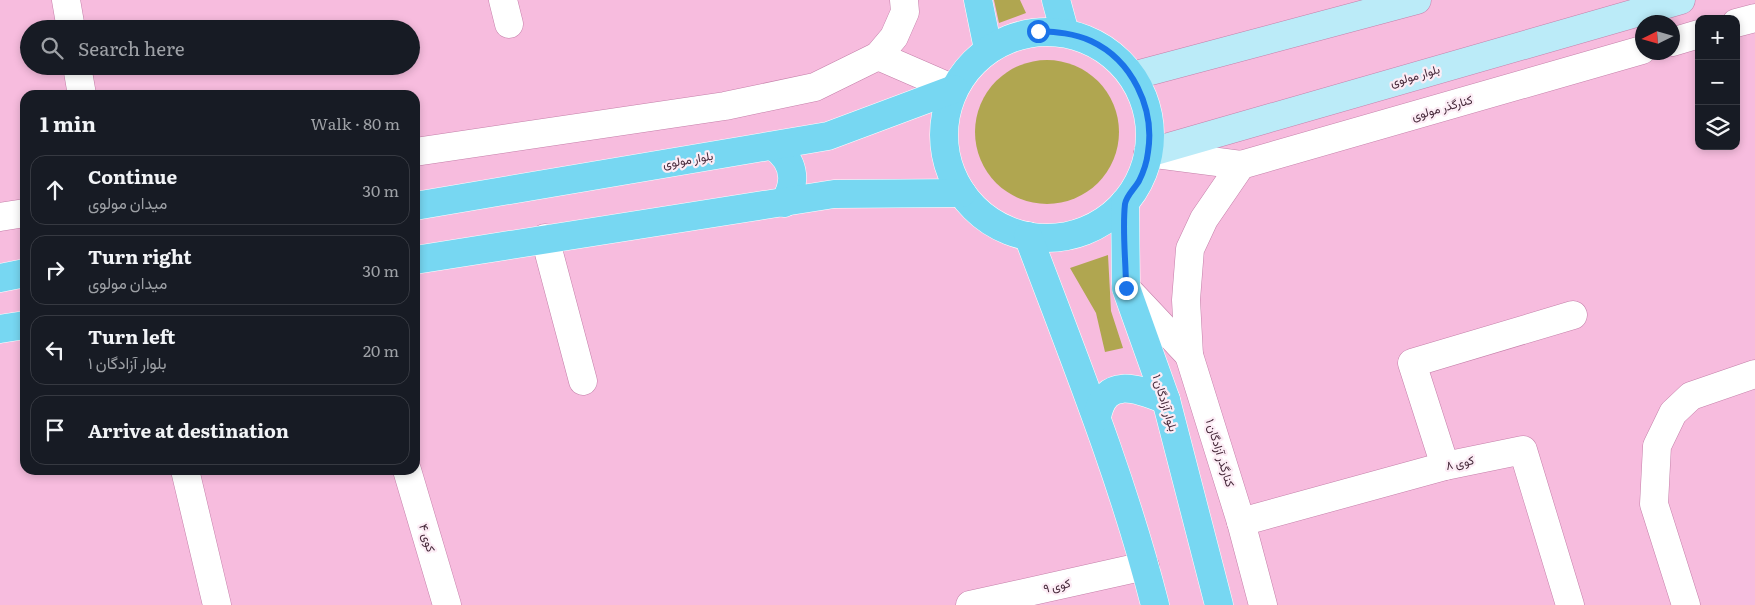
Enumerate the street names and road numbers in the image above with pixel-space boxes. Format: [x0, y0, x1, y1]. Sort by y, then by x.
street label: بلوار مولوی [1388, 59, 1442, 91]
street label: کنارگذر مولوی [1409, 90, 1474, 124]
street label: بلوار مولوی [661, 146, 714, 172]
street label: بلوار آزادگان ۱ [1149, 372, 1183, 434]
street label: کنارگذر آزادگان ۱ [1202, 416, 1240, 489]
street label: کوی ۸ [1444, 450, 1476, 474]
street label: کوی ۴ [415, 522, 441, 554]
street label: کوی ۹ [1041, 573, 1072, 597]

